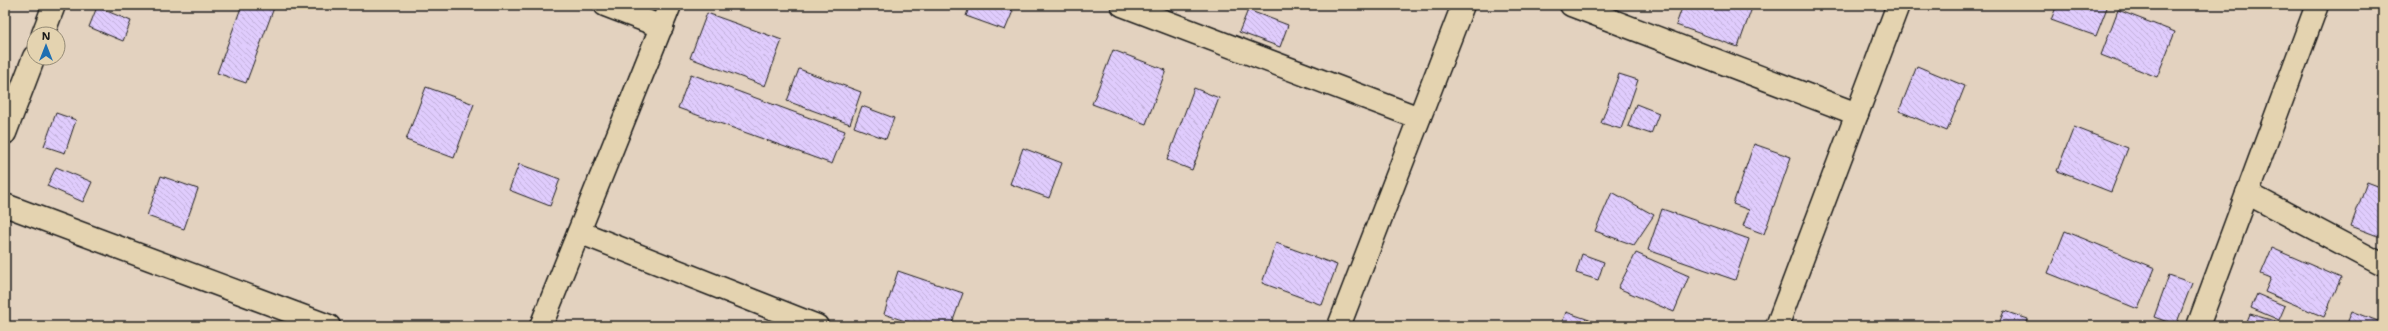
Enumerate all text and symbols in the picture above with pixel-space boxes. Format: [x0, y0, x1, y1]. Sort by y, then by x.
north arrow [26, 26, 66, 66]
text: N [42, 29, 51, 44]

